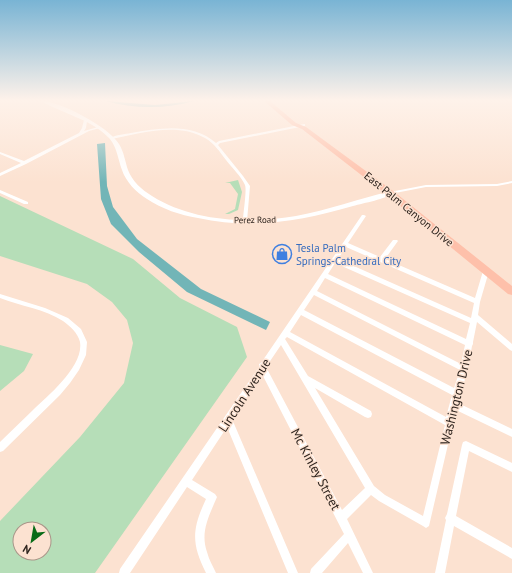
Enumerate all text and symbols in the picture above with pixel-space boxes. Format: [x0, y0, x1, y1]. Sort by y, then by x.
street label: East Palm Canyon Drive [361, 169, 457, 250]
street label: Perez Road [234, 214, 276, 225]
place label: Tesla Palm Springs-Cathedral City [296, 241, 402, 268]
shop icon: Tesla Palm Springs-Cathedral City [271, 243, 293, 265]
street label: Washington Drive [436, 348, 477, 447]
street label: Lincoln Avenue [214, 355, 275, 435]
street label: Mc Kinley Street [287, 425, 345, 514]
north arrow [12, 521, 52, 561]
text: N [20, 542, 34, 557]

